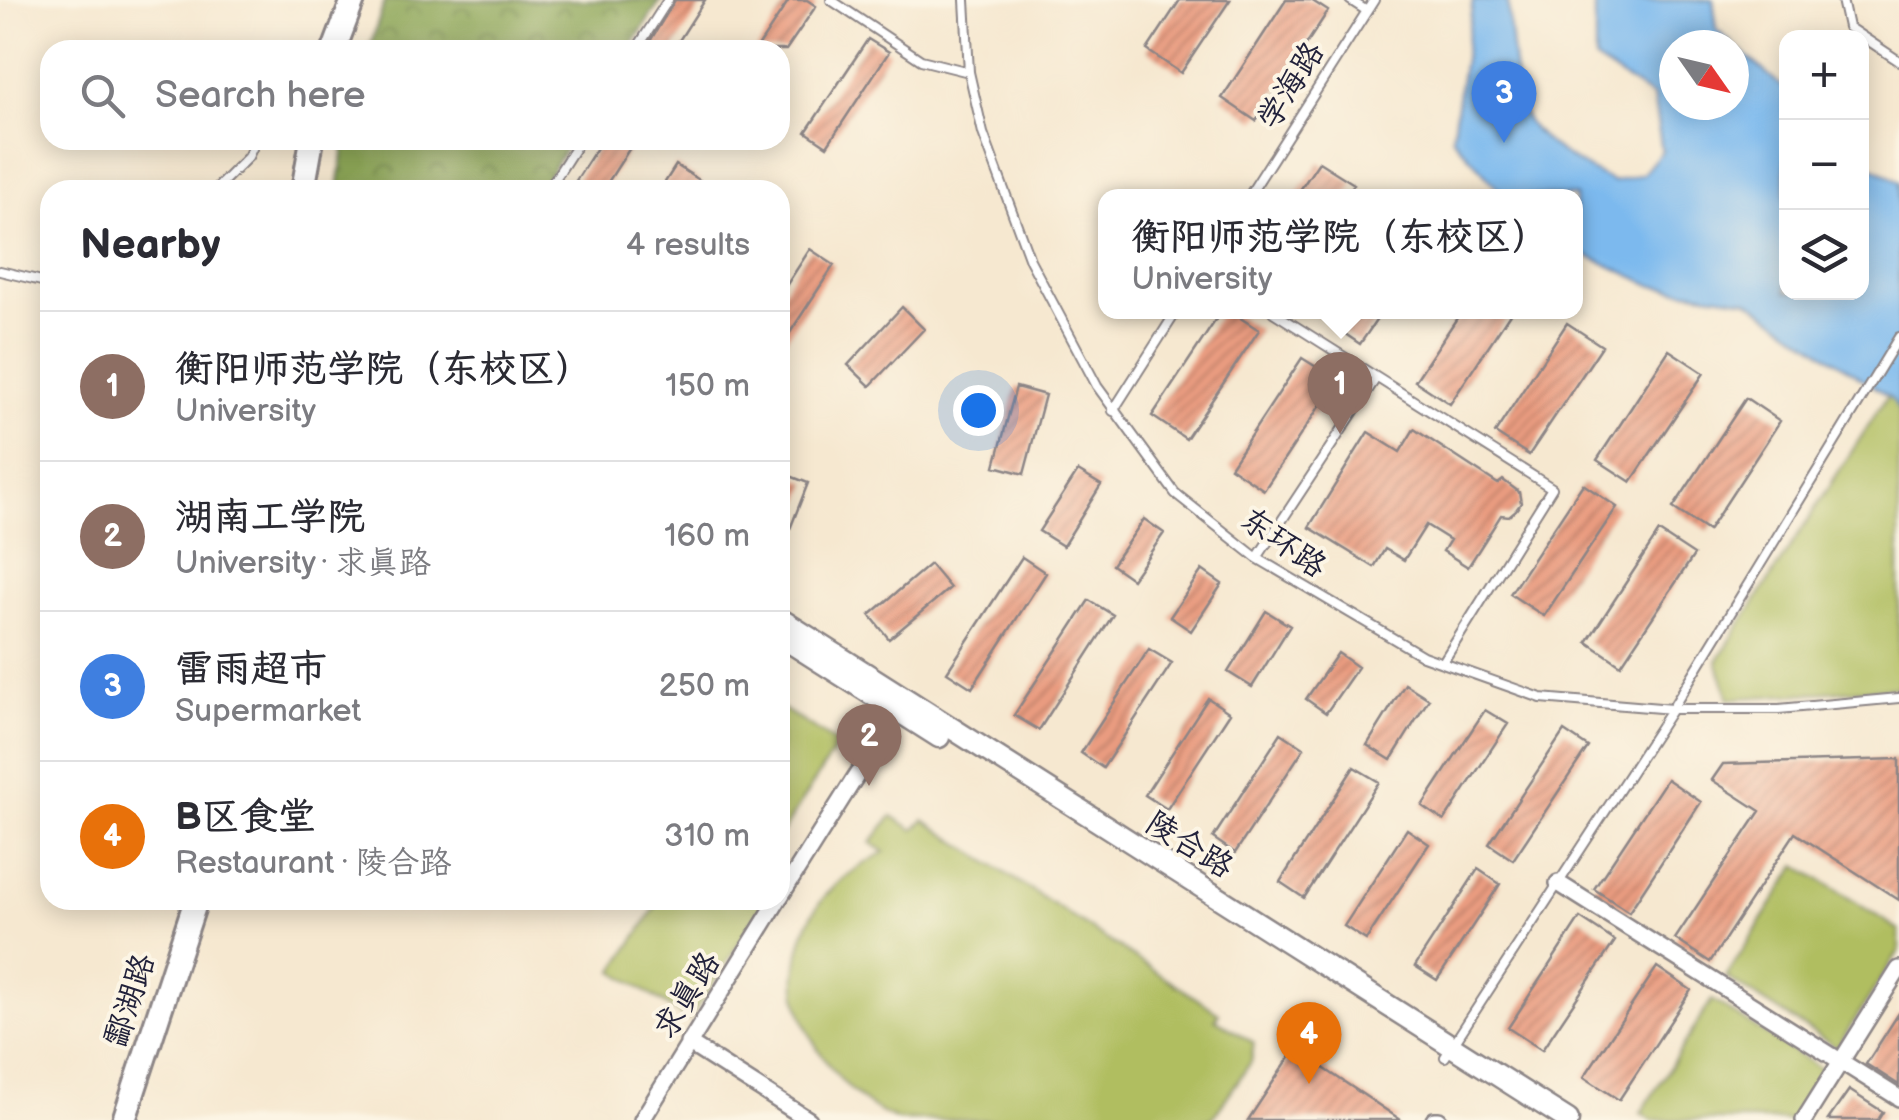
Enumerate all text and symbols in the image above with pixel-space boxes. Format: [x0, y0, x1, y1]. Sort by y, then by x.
north arrow [1659, 30, 1749, 120]
map controls [1779, 30, 1869, 300]
button: + [1779, 30, 1869, 120]
street label: 学海路 [1249, 35, 1333, 137]
search box [40, 40, 790, 150]
pin: 3 [1472, 61, 1536, 143]
icon: search [75, 68, 130, 123]
text: Search here [155, 73, 366, 118]
button: − [1779, 120, 1869, 210]
popup [1098, 189, 1583, 319]
button: layers [1779, 210, 1869, 300]
text: 衡阳师范学院（东校区） [1131, 215, 1550, 260]
text: Nearby [80, 220, 220, 271]
text: 4 results [626, 226, 750, 265]
text: University [1131, 260, 1272, 299]
text: 衡阳师范学院（东校区） [175, 347, 593, 392]
pin: 1 [1308, 352, 1372, 434]
text: 1 [106, 367, 119, 406]
text: 150 m [665, 367, 750, 406]
your location [953, 385, 1004, 436]
text: University [175, 392, 316, 431]
text: 湖南工学院 [175, 495, 365, 540]
street label: 东环路 [1233, 500, 1334, 587]
text: 2 [103, 517, 122, 556]
text: 160 m [664, 517, 750, 556]
text: University · 求真路 [175, 544, 431, 583]
text: 雷雨超市 [175, 647, 327, 692]
text: 3 [103, 667, 122, 706]
text: 250 m [659, 667, 750, 706]
text: Supermarket [175, 692, 361, 731]
pin: 2 [836, 704, 902, 786]
text: B区食堂 [175, 795, 316, 840]
street label: 陵合路 [1138, 803, 1240, 887]
text: 4 [103, 817, 122, 856]
text: 310 m [664, 817, 750, 856]
text: Restaurant · 陵合路 [175, 844, 451, 883]
street label: 求真路 [645, 945, 729, 1047]
street label: 酃湖路 [97, 949, 164, 1052]
pin: 4 [1276, 1002, 1342, 1084]

